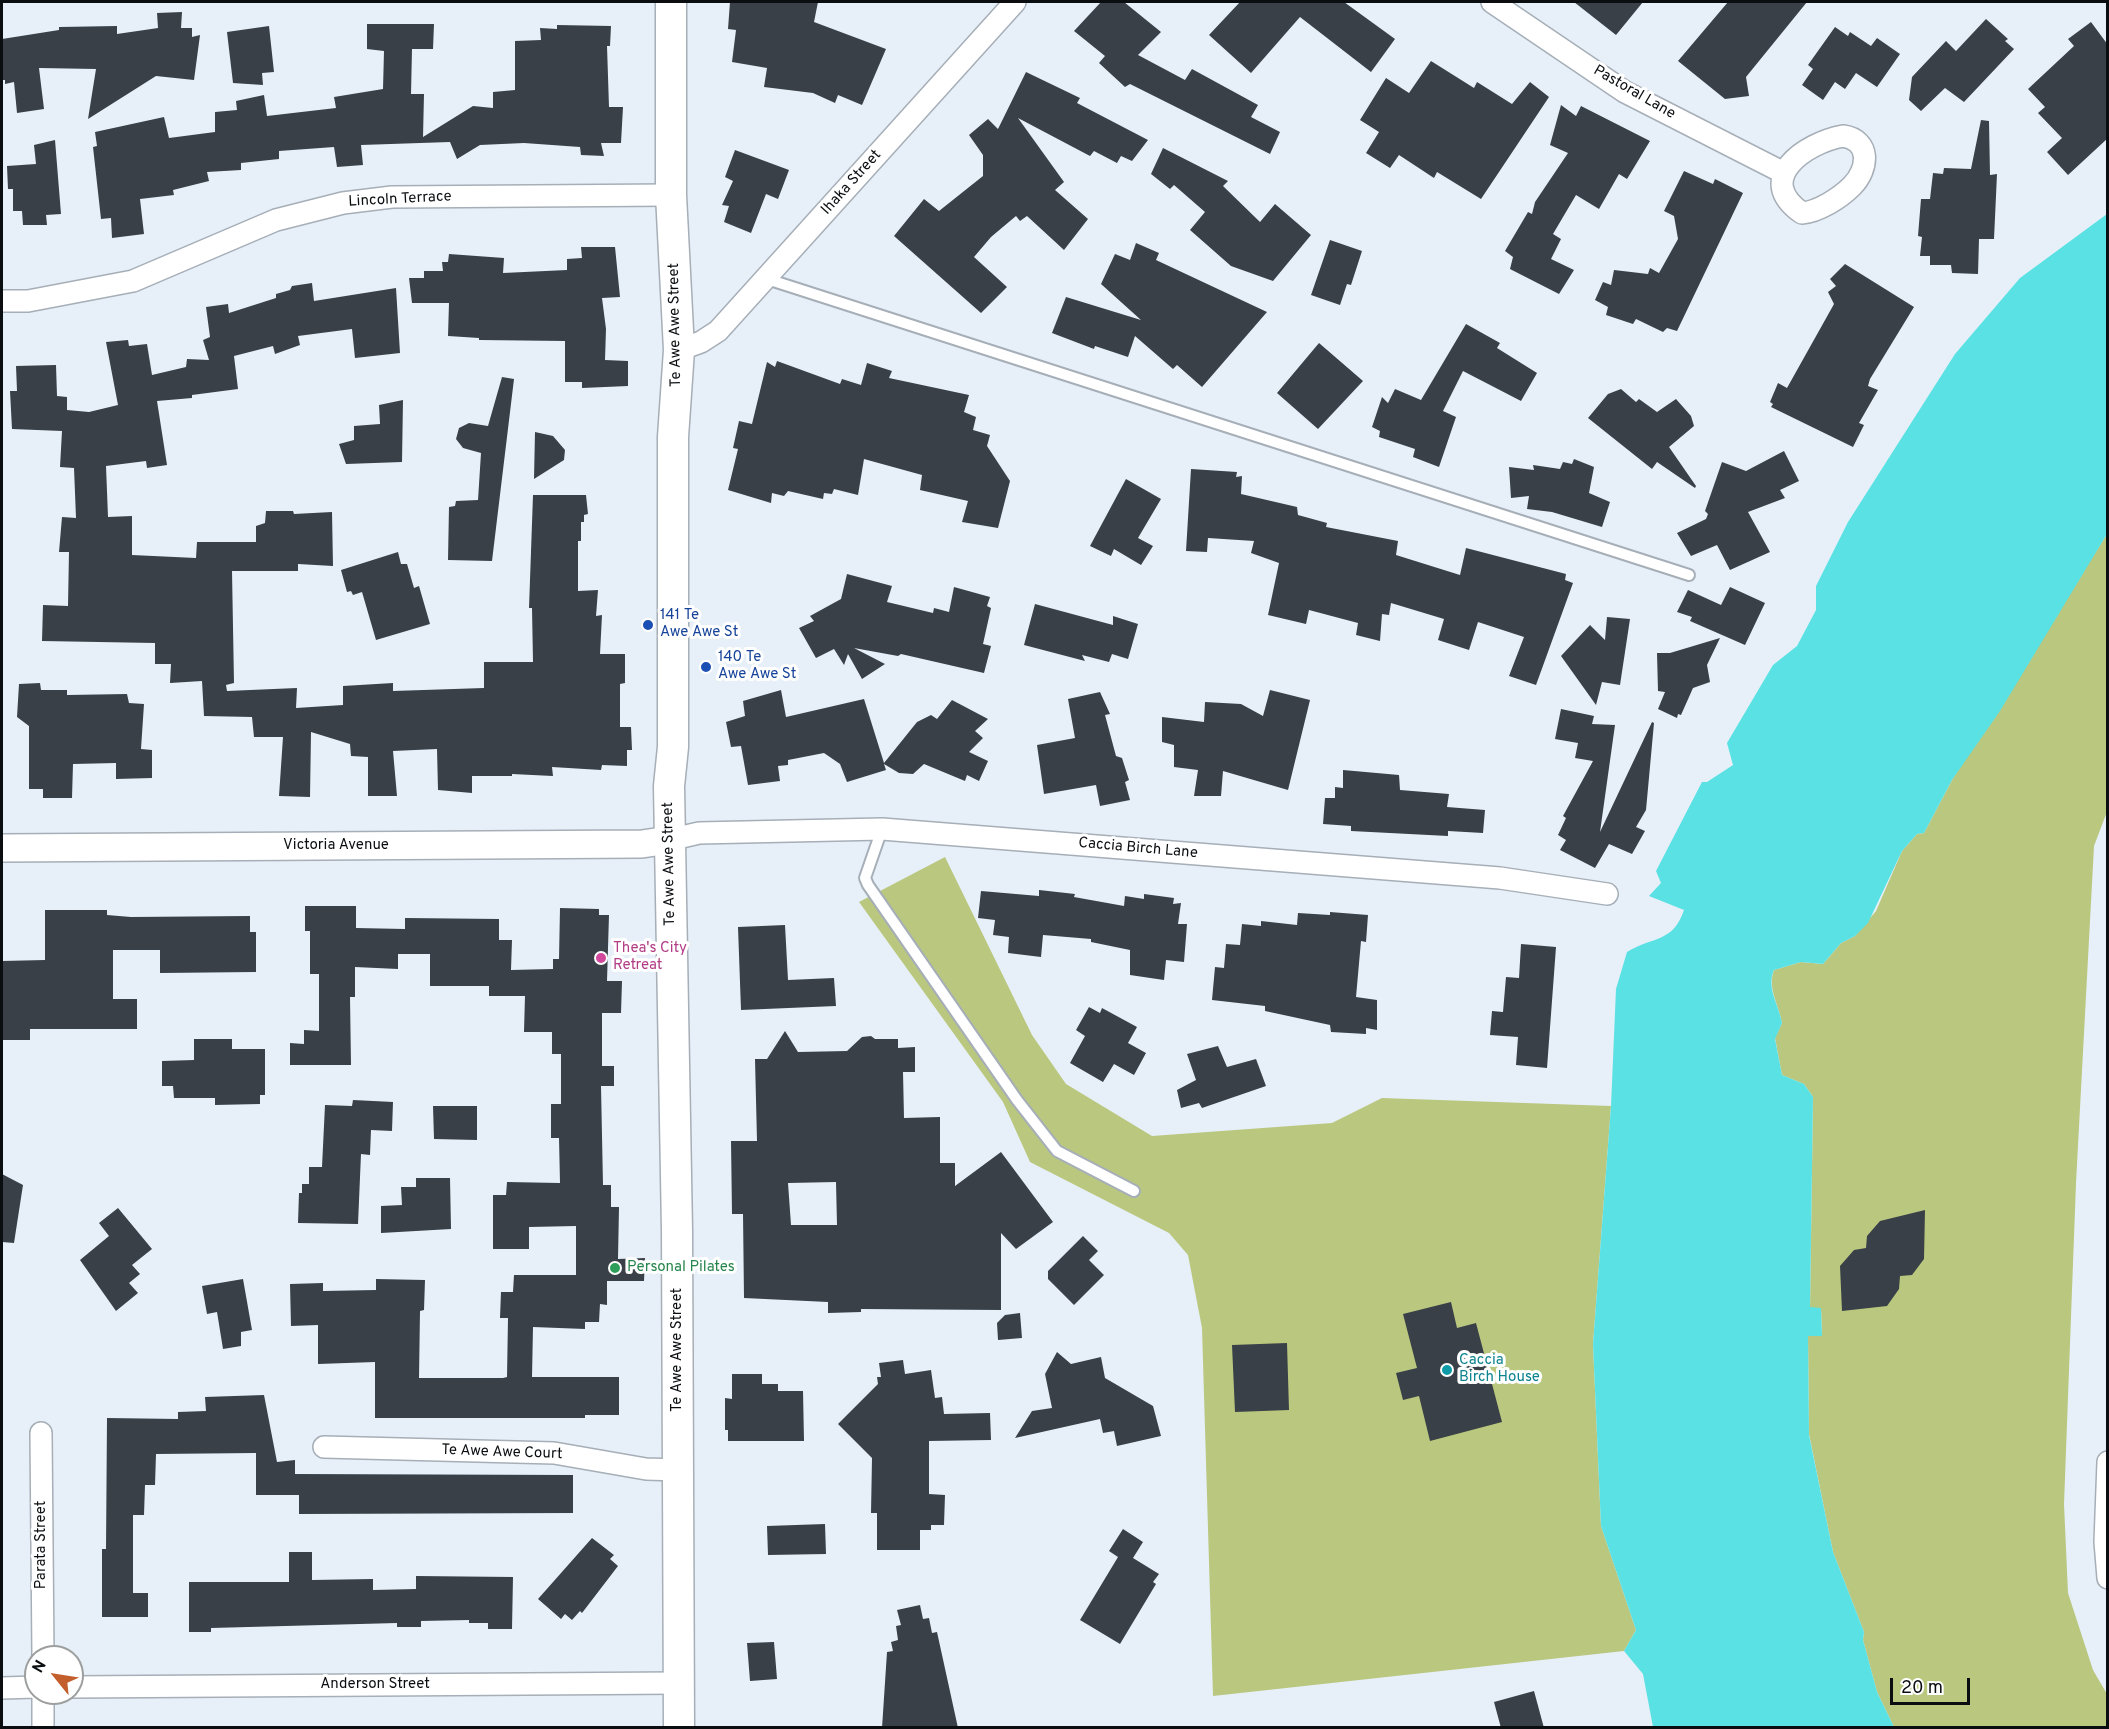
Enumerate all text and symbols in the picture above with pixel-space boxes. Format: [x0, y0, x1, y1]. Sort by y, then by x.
street label: Pastoral Lane [1590, 62, 1678, 124]
street label: Ihaka Street [818, 147, 886, 219]
street label: Lincoln Terrace [348, 188, 452, 212]
street label: Te Awe Awe Street [666, 263, 686, 387]
place label: 141 Te Awe Awe St [660, 607, 738, 642]
marker: 141 Te Awe Awe St [641, 618, 655, 632]
place label: 140 Te Awe Awe St [718, 649, 796, 684]
marker: 140 Te Awe Awe St [699, 660, 713, 674]
street label: Te Awe Awe Street [660, 802, 680, 926]
street label: Caccia Birch Lane [1077, 835, 1199, 863]
street label: Victoria Avenue [283, 837, 389, 855]
place label: Thea's City Retreat [613, 940, 687, 975]
marker: Thea's City Retreat [594, 951, 608, 965]
place label: Personal Pilates [627, 1259, 735, 1277]
marker: Personal Pilates [608, 1261, 622, 1275]
street label: Te Awe Awe Street [669, 1288, 687, 1412]
place label: Caccia Birch House [1459, 1352, 1540, 1387]
marker: Caccia Birch House [1440, 1363, 1454, 1377]
street label: Te Awe Awe Court [441, 1442, 563, 1464]
street label: Parata Street [33, 1501, 51, 1589]
north arrow [24, 1645, 84, 1705]
text: N [29, 1657, 52, 1677]
scale bar [1893, 1666, 1972, 1704]
street label: Anderson Street [320, 1676, 430, 1694]
text: 20 m [1901, 1677, 1943, 1700]

